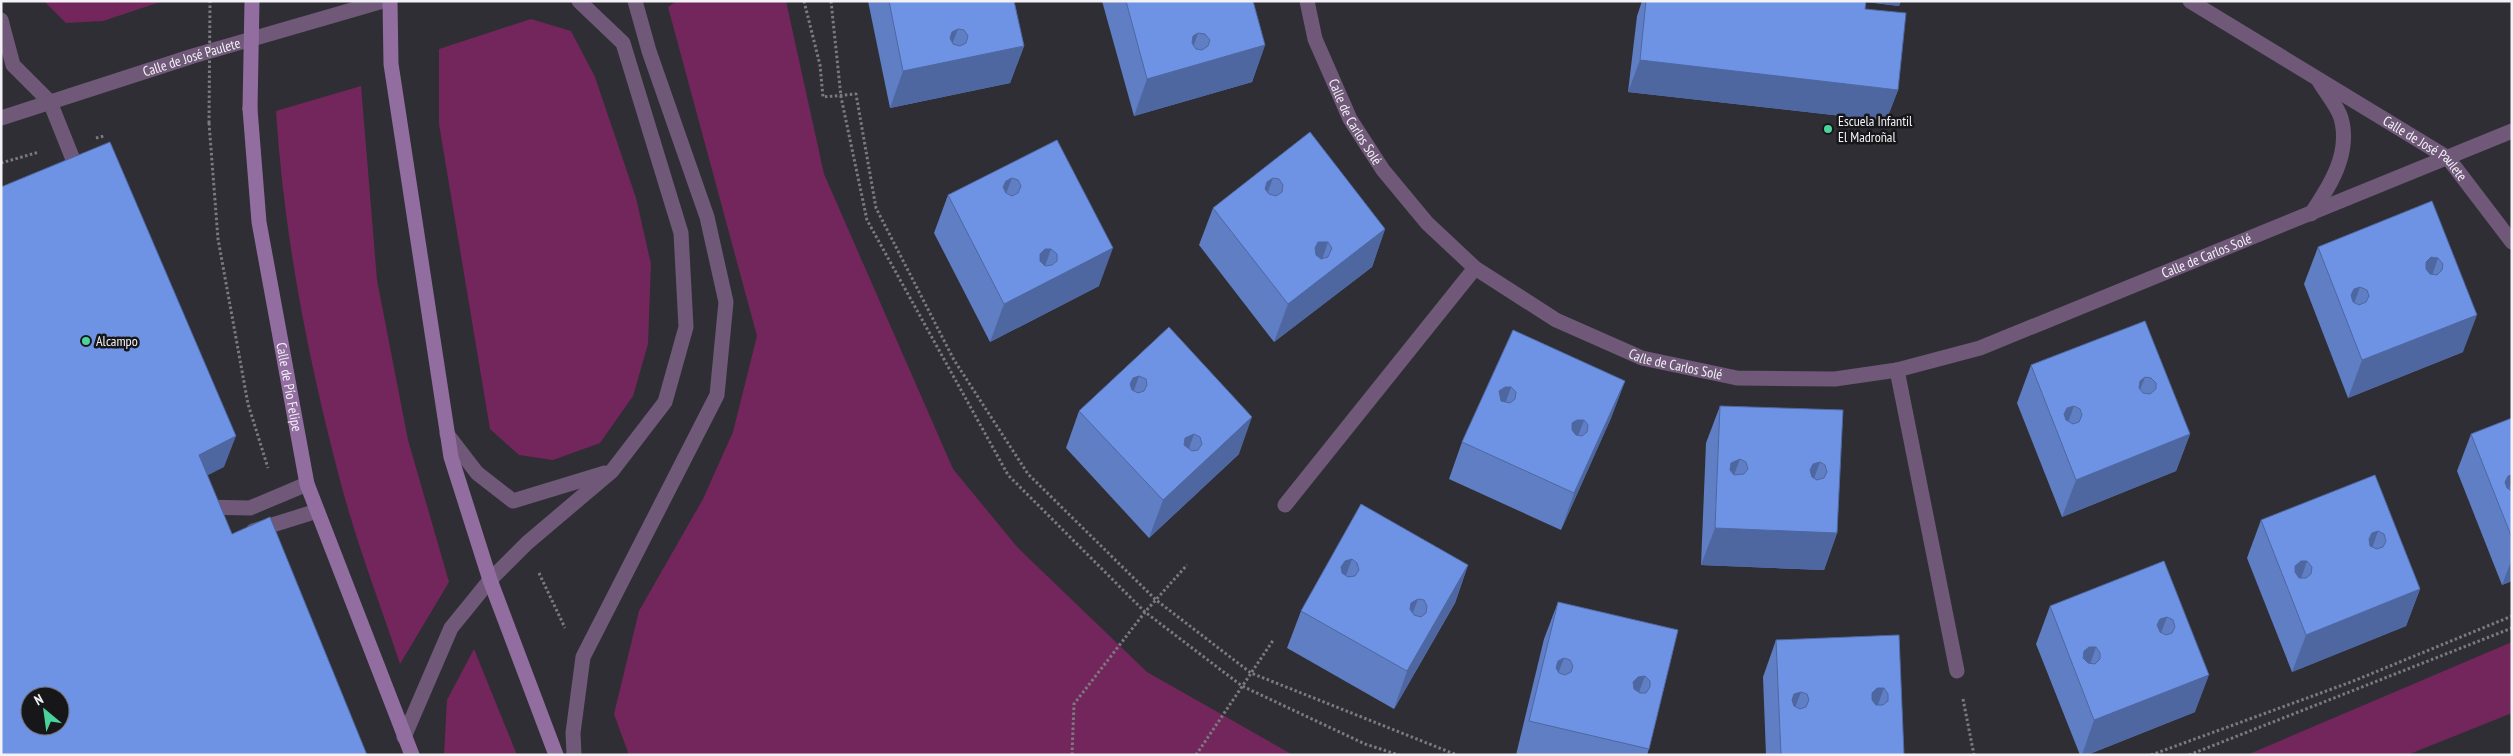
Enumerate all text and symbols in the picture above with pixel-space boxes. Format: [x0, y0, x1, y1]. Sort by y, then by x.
street label: Calle de José Paulete [140, 34, 243, 81]
street label: Calle de Carlos Solé [1324, 76, 1386, 168]
place label: Escuela Infantil El Madroñal [1838, 112, 1913, 146]
street label: Calle de José Paulete [2380, 112, 2471, 185]
marker: Escuela Infantil El Madroñal [1822, 123, 1834, 135]
street label: Calle de Carlos Solé [2159, 229, 2254, 282]
place label: Alcampo [96, 332, 138, 350]
marker: Alcampo [80, 335, 92, 347]
street label: Calle de Pío Felipe [272, 341, 306, 433]
street label: Calle de Carlos Solé [1626, 344, 1724, 384]
north arrow [20, 686, 70, 736]
text: N [31, 690, 46, 709]

